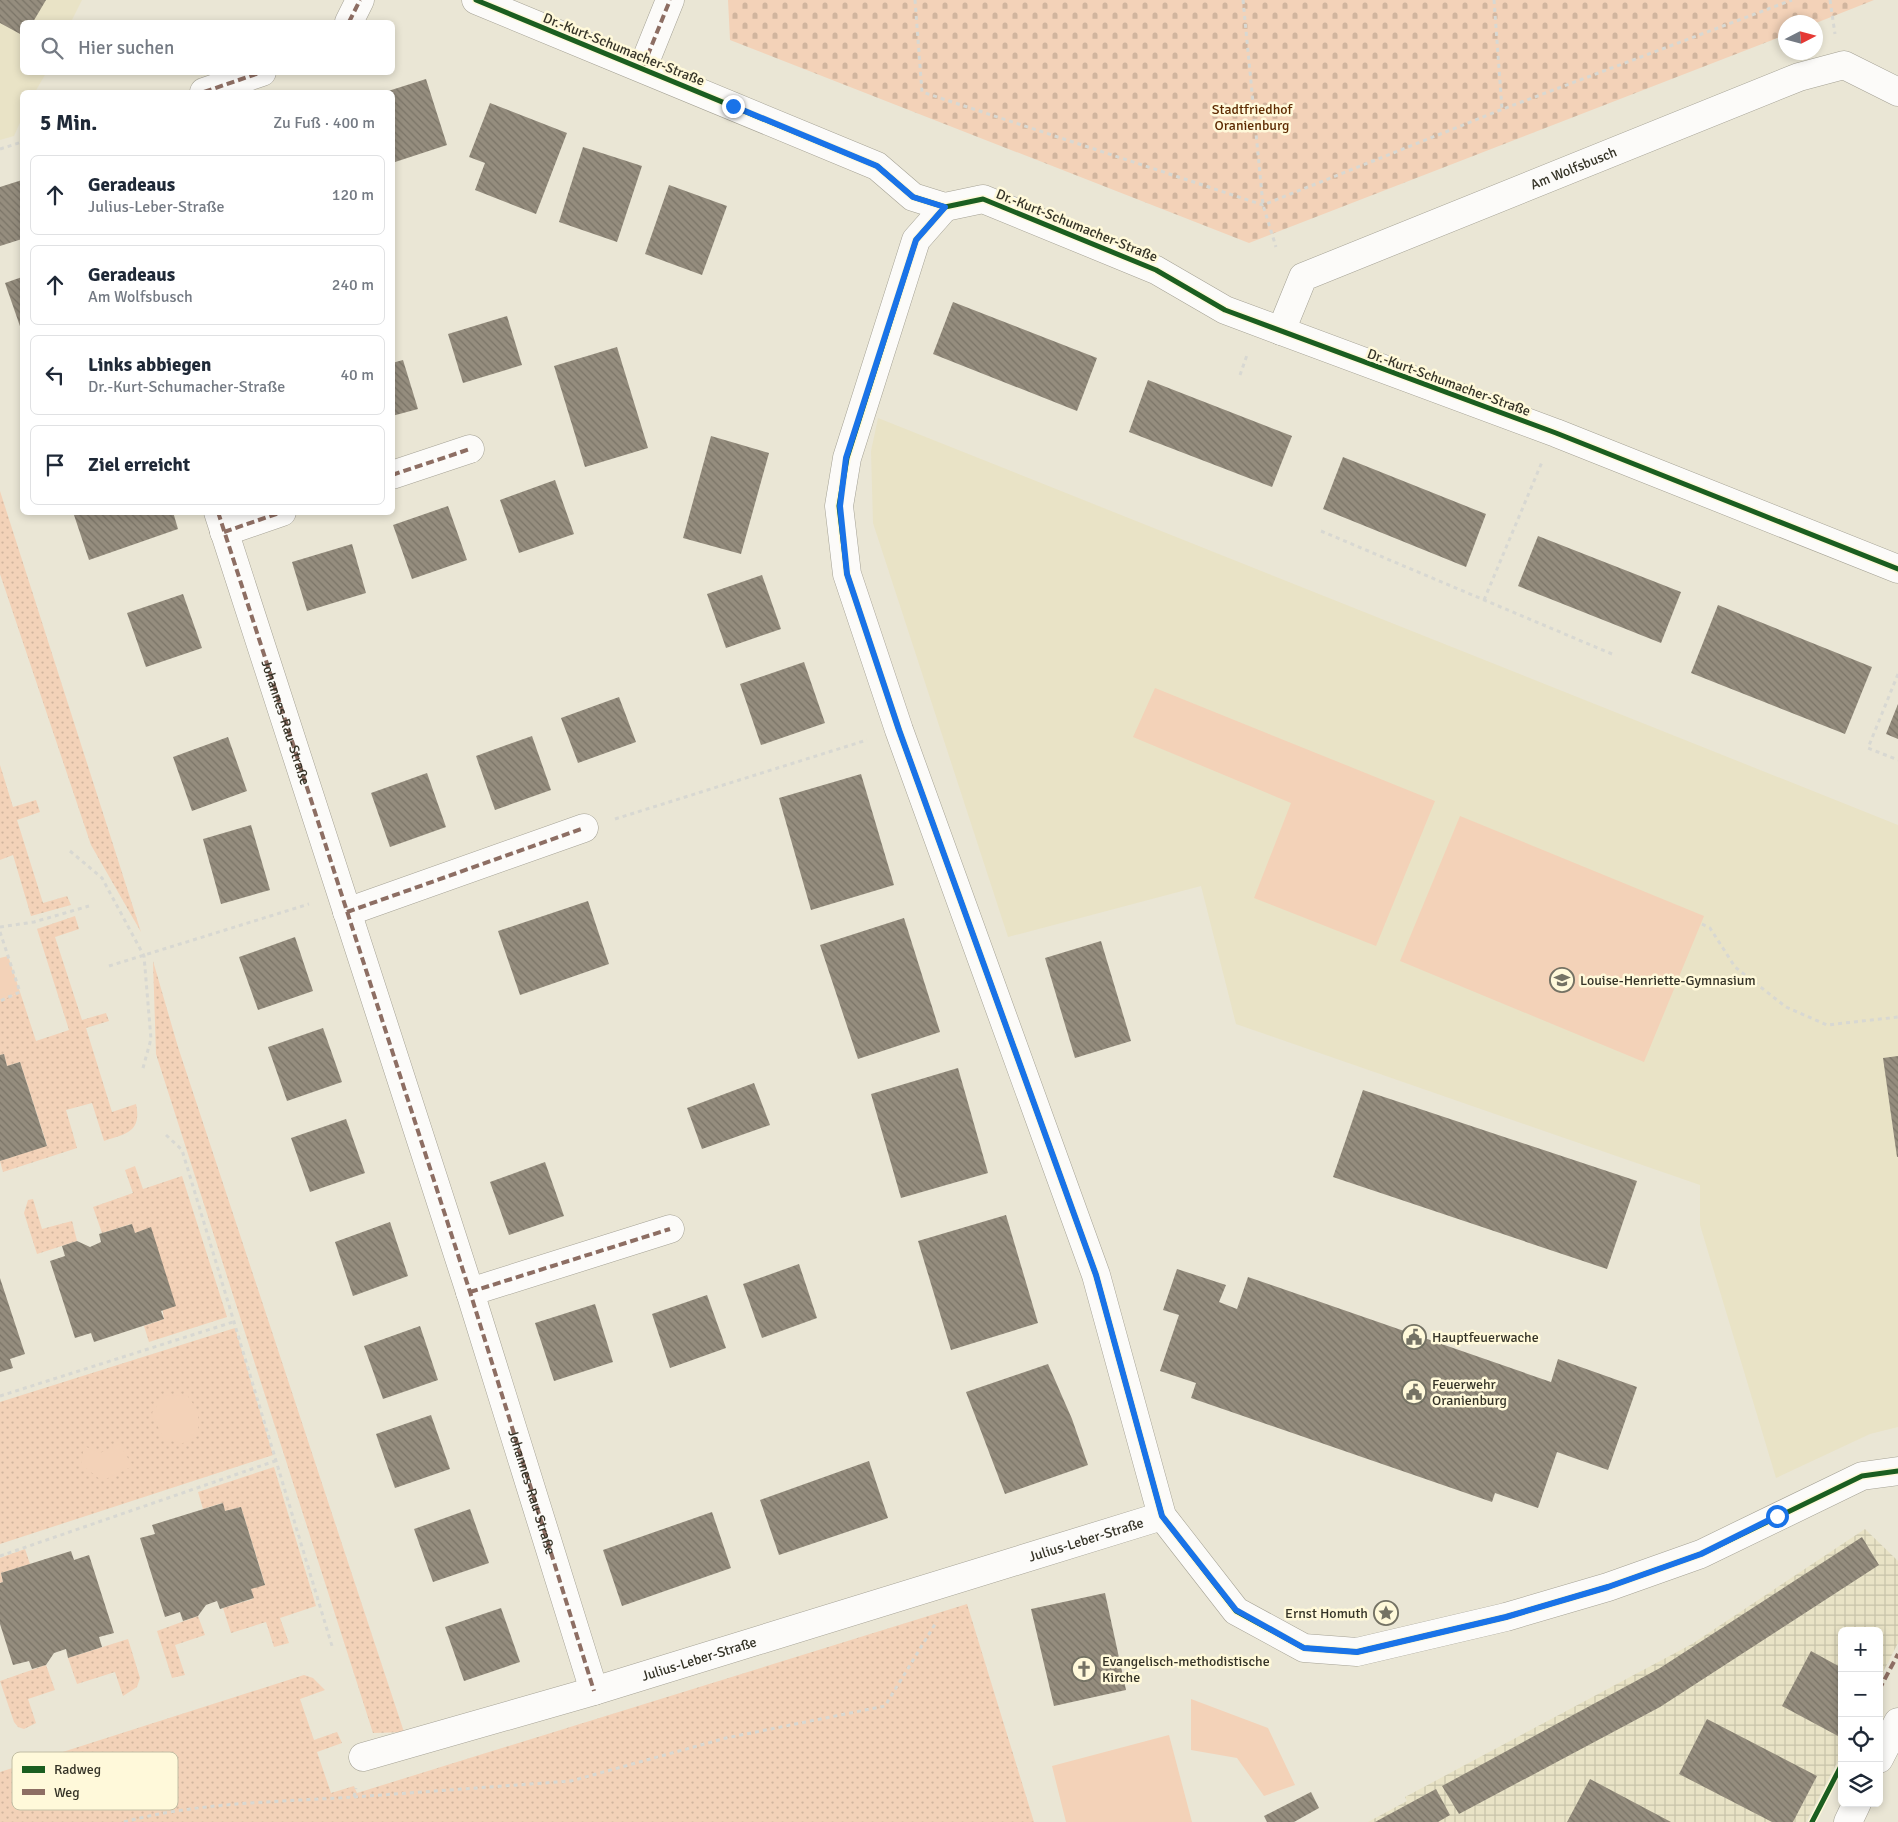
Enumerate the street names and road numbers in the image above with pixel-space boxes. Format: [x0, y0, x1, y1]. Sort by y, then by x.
street label: Dr.-Kurt-Schumacher-Straße [541, 9, 707, 90]
street label: Am Wolfsbusch [1528, 143, 1619, 193]
street label: Dr.-Kurt-Schumacher-Straße [994, 185, 1160, 266]
street label: Dr.-Kurt-Schumacher-Straße [1365, 345, 1533, 420]
street label: Johannes-Rau-Straße [257, 658, 314, 787]
street label: Johannes-Rau-Straße [504, 1427, 559, 1557]
street label: Julius-Leber-Straße [1026, 1514, 1146, 1566]
street label: Julius-Leber-Straße [639, 1633, 759, 1685]

